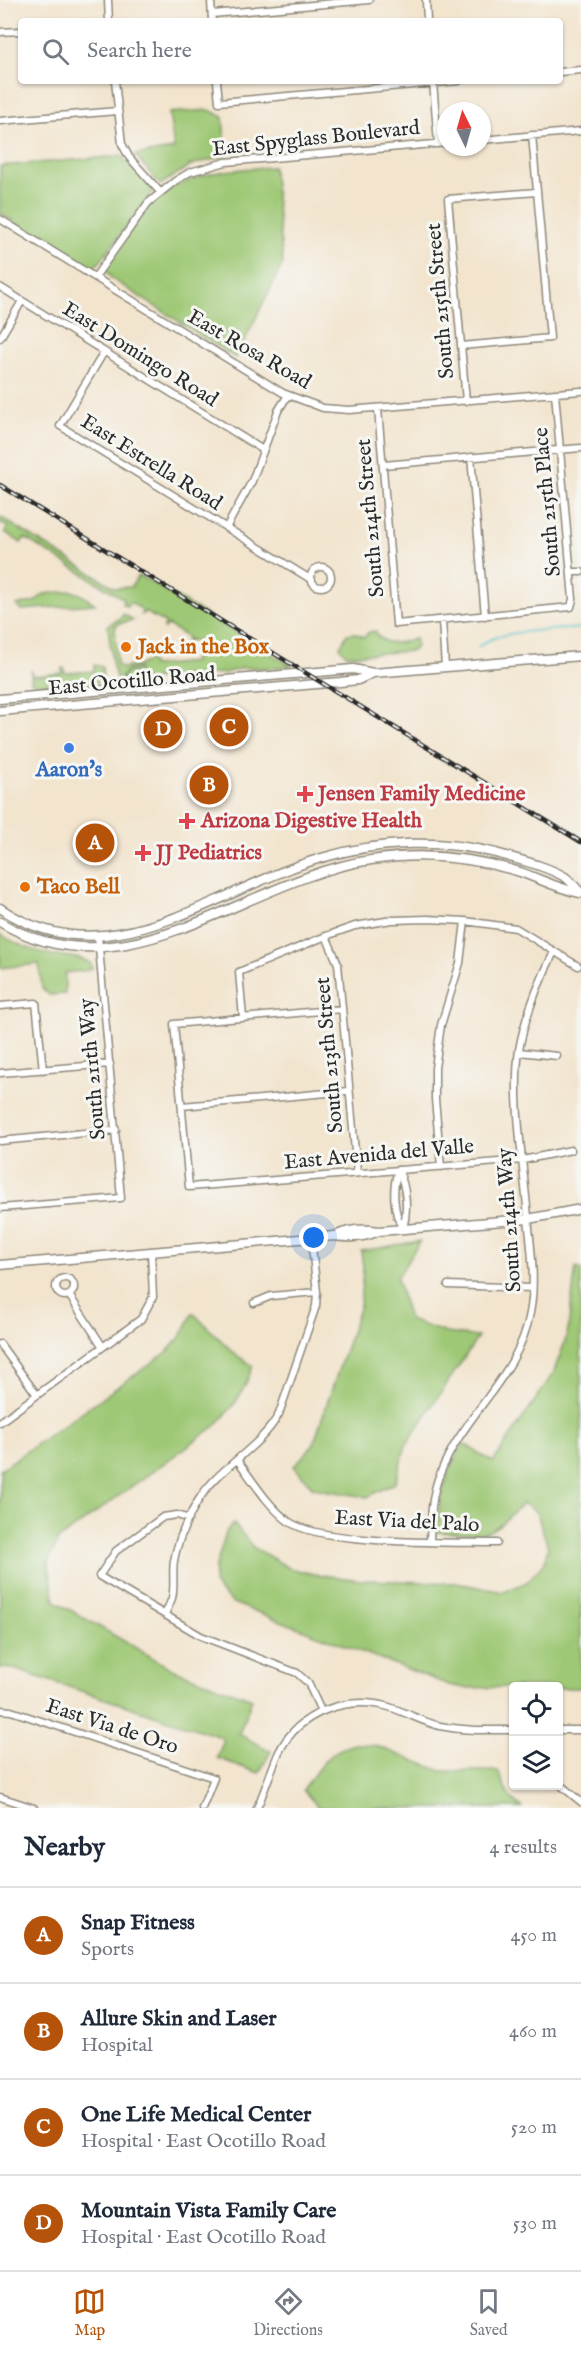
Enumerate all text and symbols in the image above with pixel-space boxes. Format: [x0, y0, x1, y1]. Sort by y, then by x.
search box [18, 18, 563, 84]
icon: search [39, 35, 72, 68]
text: Search here [87, 37, 192, 65]
north arrow [437, 102, 491, 156]
street label: East Spyglass Boulevard [211, 115, 422, 163]
street label: South 215th Street [421, 222, 461, 380]
street label: East Domingo Road [57, 296, 224, 414]
street label: East Rosa Road [182, 304, 316, 397]
street label: East Estrella Road [75, 409, 227, 518]
street label: South 215th Place [528, 426, 568, 578]
street label: South 214th Street [351, 438, 391, 598]
place label: Jack in the Box [135, 634, 270, 661]
marker: Jack in the Box [119, 640, 133, 654]
street label: East Ocotillo Road [47, 661, 218, 703]
pin: C [210, 704, 248, 750]
pin: D [144, 706, 182, 752]
marker: Aaron's [62, 741, 76, 755]
place label: Aaron's [35, 757, 102, 784]
pin: B [190, 762, 228, 808]
place label: Jensen Family Medicine [315, 781, 526, 808]
marker: Jensen Family Medicine [296, 785, 314, 803]
place label: Arizona Digestive Health [200, 808, 423, 835]
marker: Arizona Digestive Health [178, 812, 196, 830]
pin: A [76, 820, 115, 866]
place label: JJ Pediatrics [153, 840, 262, 867]
marker: JJ Pediatrics [134, 844, 152, 862]
place label: Taco Bell [36, 874, 121, 901]
marker: Taco Bell [18, 880, 32, 894]
street label: South 213th Street [310, 976, 350, 1134]
street label: South 211th Way [73, 996, 113, 1141]
street label: East Avenida del Valle [283, 1133, 475, 1177]
street label: South 214th Way [491, 1146, 529, 1293]
your location [299, 1223, 328, 1252]
street label: East Via del Palo [334, 1505, 480, 1539]
map controls [509, 1682, 563, 1790]
button: locate [509, 1682, 563, 1736]
street label: East Via de Oro [42, 1693, 182, 1761]
button: layers [509, 1736, 563, 1790]
text: Nearby [24, 1831, 105, 1864]
text: 4 results [490, 1835, 557, 1860]
text: Snap Fitness [81, 1909, 195, 1937]
text: A [37, 1923, 50, 1948]
text: 450 m [510, 1923, 557, 1948]
text: Sports [81, 1937, 134, 1962]
text: Allure Skin and Laser [81, 2005, 276, 2033]
text: B [37, 2019, 50, 2044]
text: 460 m [509, 2019, 557, 2044]
text: Hospital [81, 2033, 153, 2058]
text: One Life Medical Center [81, 2101, 311, 2129]
text: C [36, 2115, 51, 2140]
text: 520 m [511, 2115, 557, 2140]
text: Hospital · East Ocotillo Road [81, 2129, 326, 2154]
text: Mountain Vista Family Care [81, 2197, 336, 2225]
text: D [35, 2211, 52, 2236]
text: 530 m [513, 2211, 557, 2236]
text: Hospital · East Ocotillo Road [81, 2225, 326, 2250]
tab: Map [73, 2285, 106, 2341]
tab: Directions [253, 2285, 323, 2341]
tab: Saved [470, 2285, 508, 2341]

